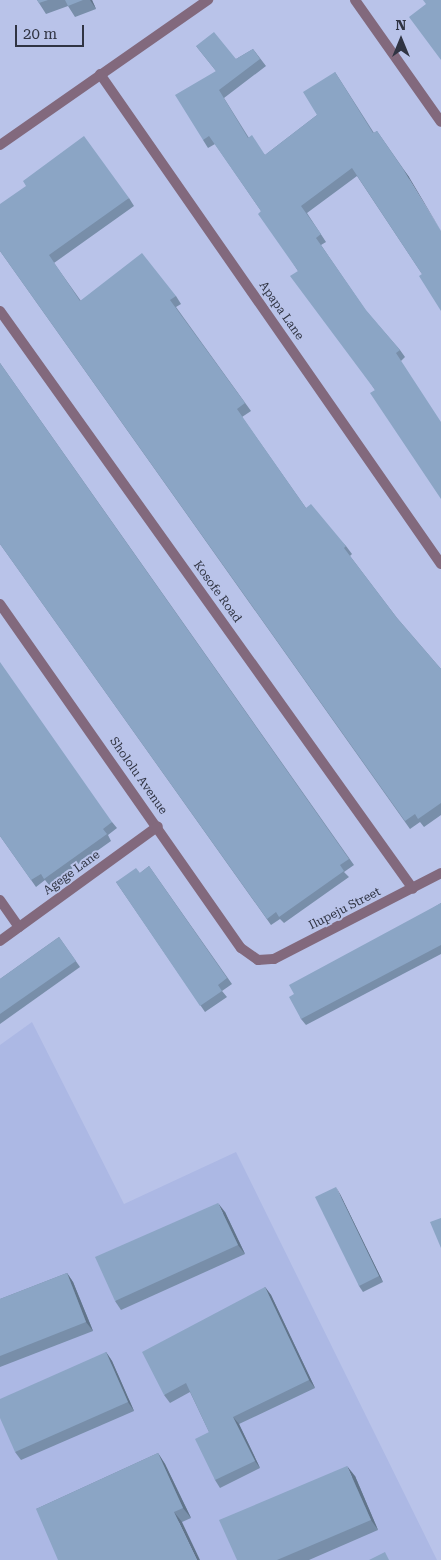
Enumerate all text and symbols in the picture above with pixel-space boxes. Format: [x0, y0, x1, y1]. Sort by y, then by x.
scale bar [18, 15, 86, 47]
north arrow [376, 15, 426, 65]
text: N [396, 17, 406, 33]
text: 20 m [23, 25, 57, 43]
street label: Apapa Lane [256, 279, 306, 343]
street label: Kosofe Road [190, 558, 244, 626]
street label: Shololu Avenue [106, 735, 170, 817]
street label: Agege Lane [41, 848, 103, 898]
street label: Ilupeju Street [307, 885, 383, 933]

